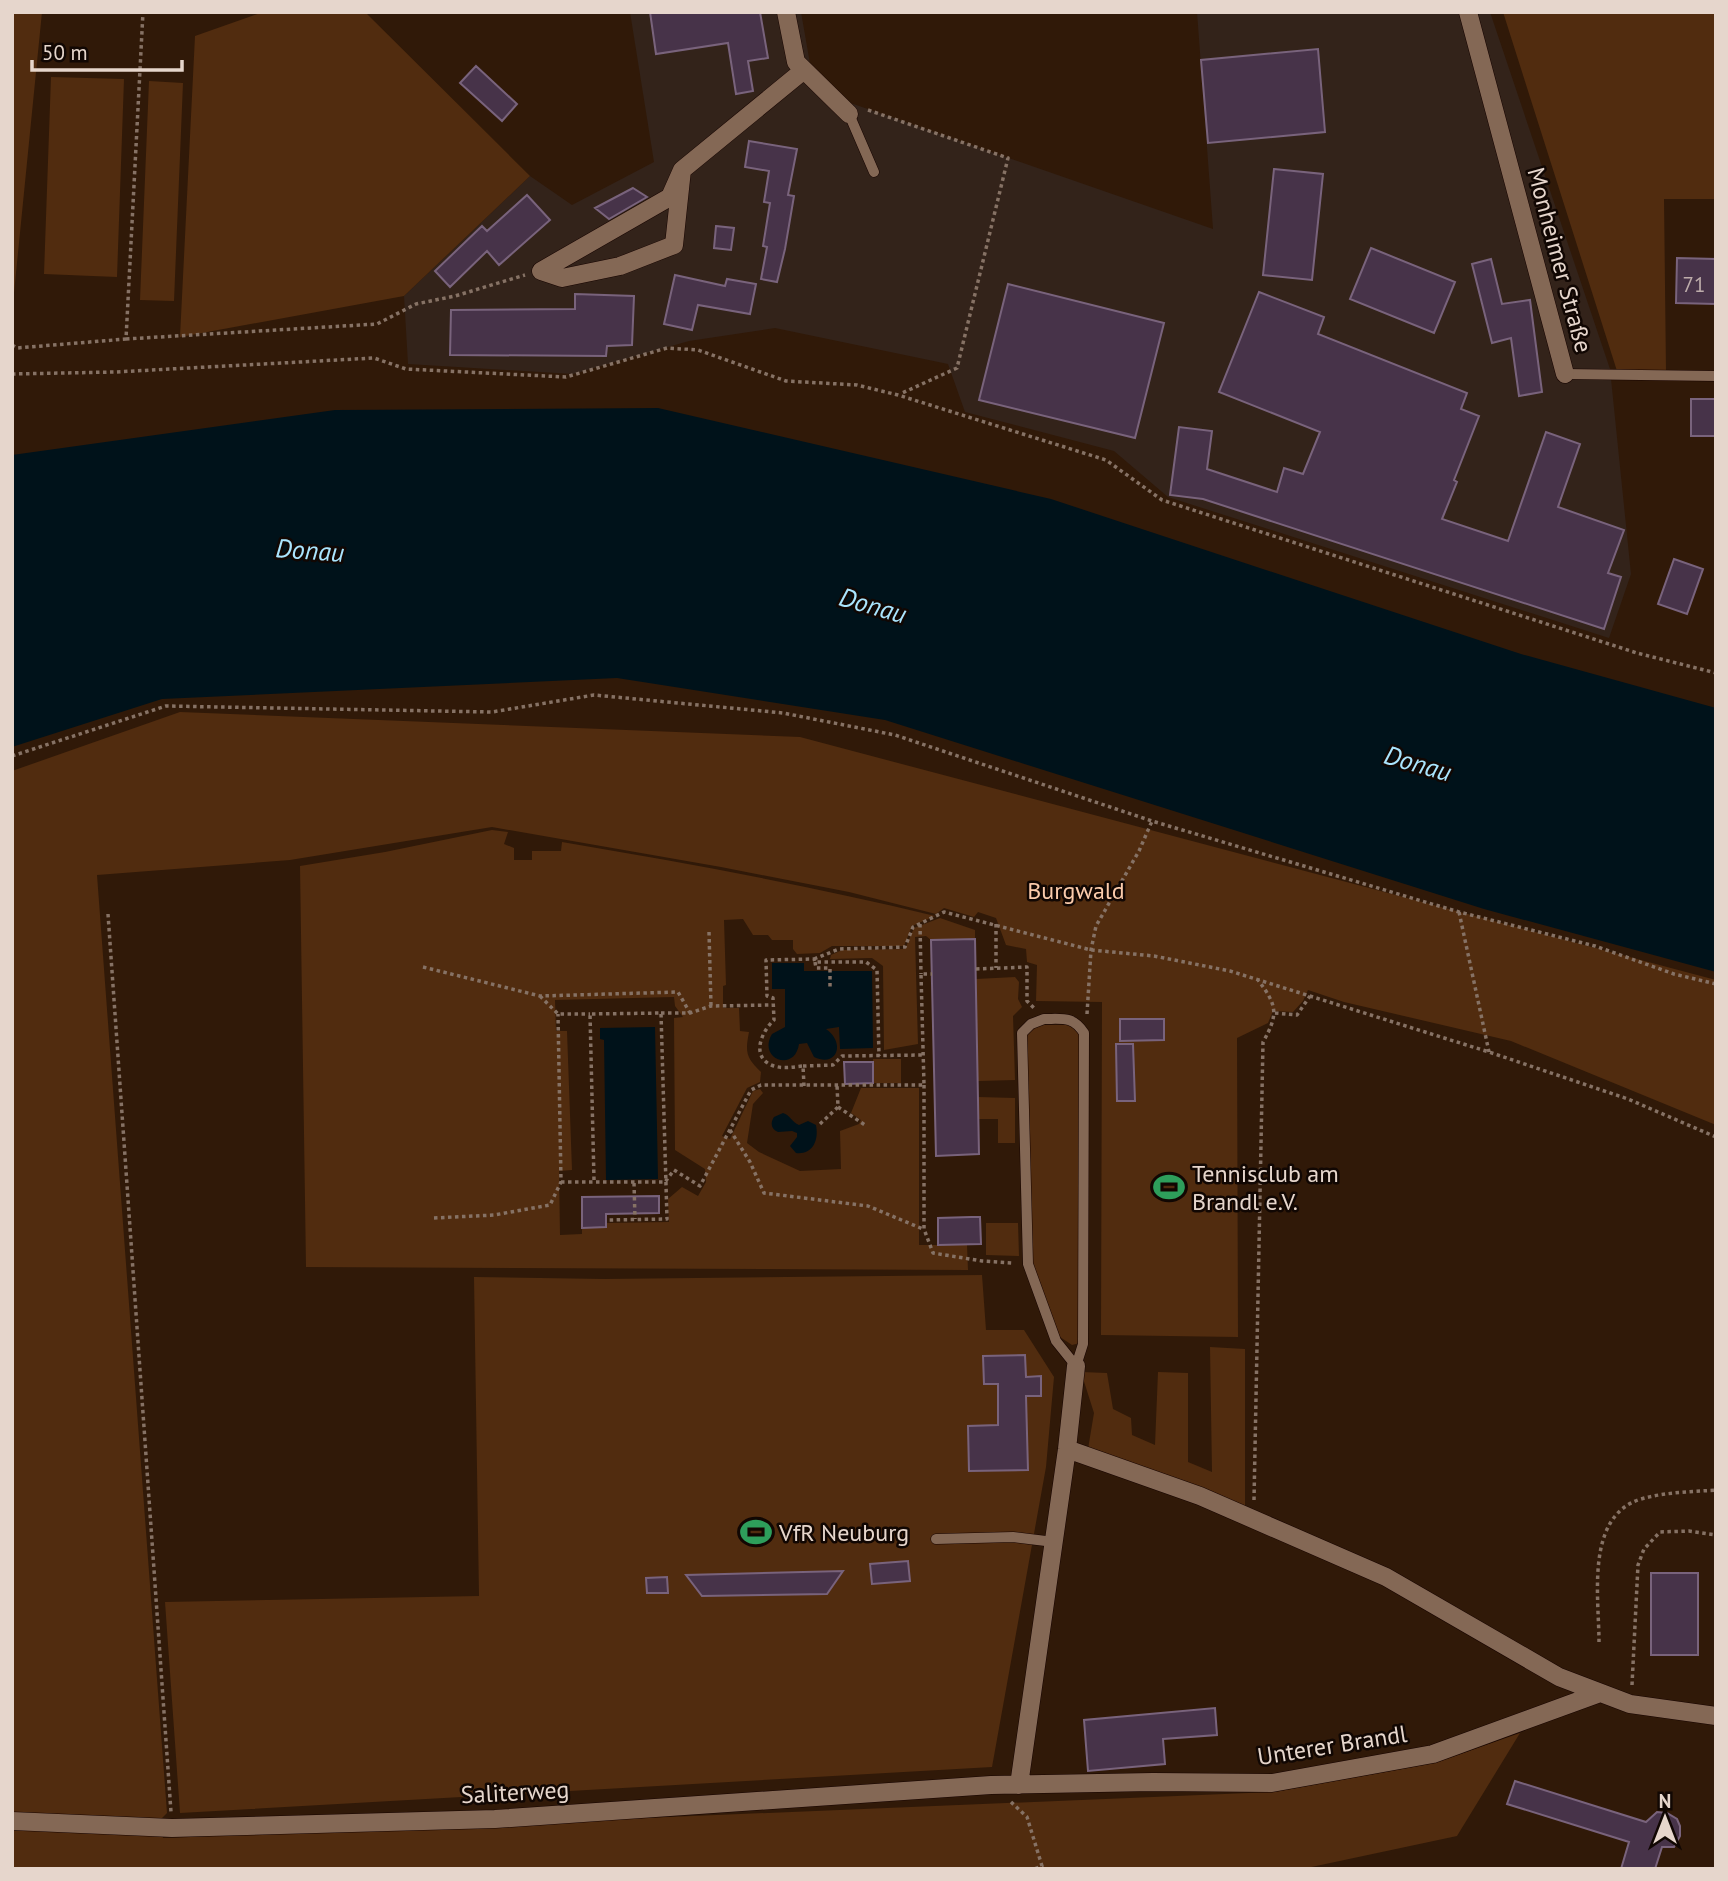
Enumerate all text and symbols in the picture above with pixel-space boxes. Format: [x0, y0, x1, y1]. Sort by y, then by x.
scale bar [32, 28, 182, 72]
text: 50 m [42, 39, 88, 66]
street label: Monheimer Straße [1520, 164, 1600, 356]
house number: 71 [1683, 271, 1705, 298]
water label: Donau [275, 531, 345, 569]
water label: Donau [835, 580, 911, 630]
water label: Donau [1380, 738, 1456, 788]
park label: Burgwald [1027, 875, 1125, 906]
place label: Tennisclub am Brandl e.V. [1192, 1158, 1339, 1217]
sports icon: Tennisclub am Brandl e.V. [1152, 1170, 1186, 1204]
sports icon: VfR Neuburg [739, 1515, 773, 1549]
place label: VfR Neuburg [778, 1517, 909, 1548]
street label: Unterer Brandl [1255, 1718, 1409, 1772]
street label: Saliterweg [460, 1774, 570, 1810]
north arrow [1630, 1783, 1700, 1853]
text: N [1659, 1789, 1671, 1813]

